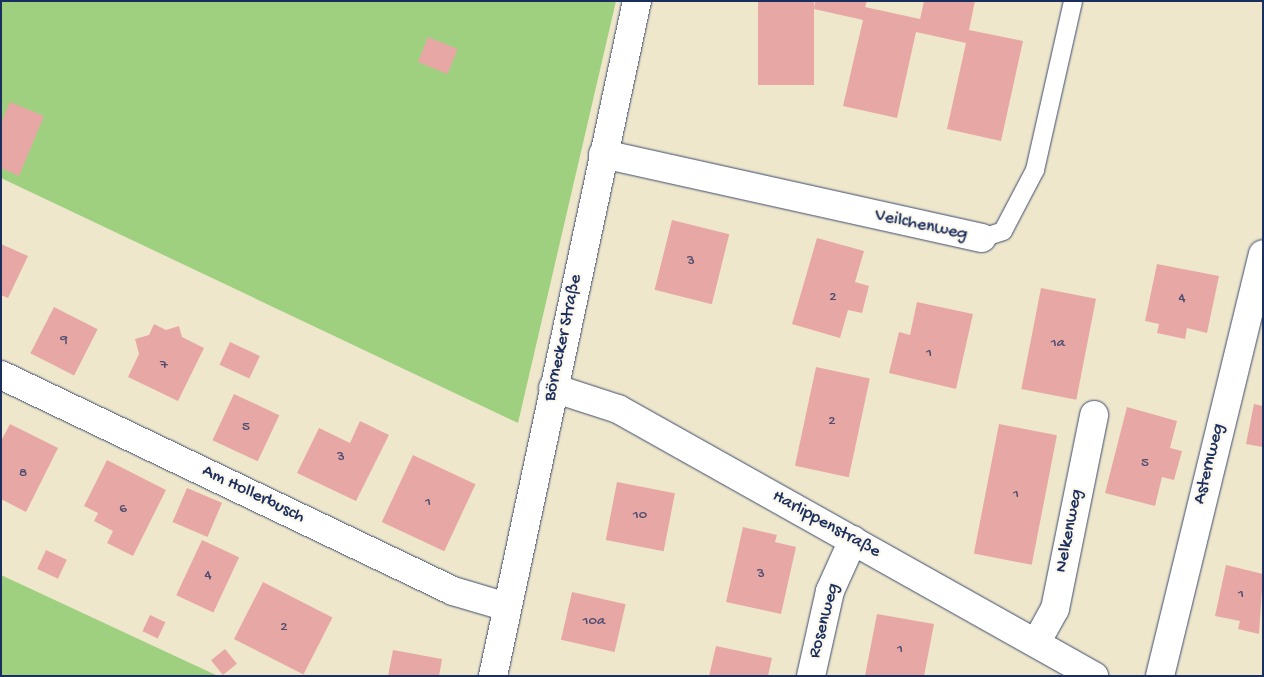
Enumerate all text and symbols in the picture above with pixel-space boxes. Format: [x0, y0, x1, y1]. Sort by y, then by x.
street label: Veilchenweg [873, 206, 969, 246]
house number: 3 [687, 253, 695, 271]
street label: Börnecker Straße [540, 273, 588, 403]
house number: 2 [829, 289, 837, 307]
house number: 4 [1178, 290, 1186, 308]
house number: 9 [60, 332, 68, 350]
house number: 1a [1051, 335, 1065, 353]
house number: 1 [926, 345, 932, 363]
house number: 7 [160, 357, 168, 375]
house number: 2 [828, 413, 836, 431]
house number: 5 [242, 419, 250, 437]
street label: Asternweg [1190, 421, 1230, 507]
house number: 3 [337, 449, 345, 467]
house number: 5 [1141, 455, 1149, 473]
street label: Am Hollerbusch [198, 461, 308, 529]
house number: 8 [19, 465, 27, 483]
street label: Harlippenstraße [768, 486, 884, 564]
house number: 1 [1013, 486, 1019, 504]
street label: Nelkenweg [1051, 488, 1089, 574]
house number: 1 [425, 494, 431, 512]
house number: 6 [119, 501, 127, 519]
house number: 10 [633, 507, 647, 525]
house number: 3 [757, 566, 765, 584]
house number: 4 [204, 567, 212, 585]
street label: Rosenweg [805, 581, 845, 661]
house number: 1 [1238, 586, 1244, 604]
house number: 10a [583, 613, 605, 631]
house number: 2 [280, 619, 288, 637]
house number: 1 [897, 641, 903, 659]

